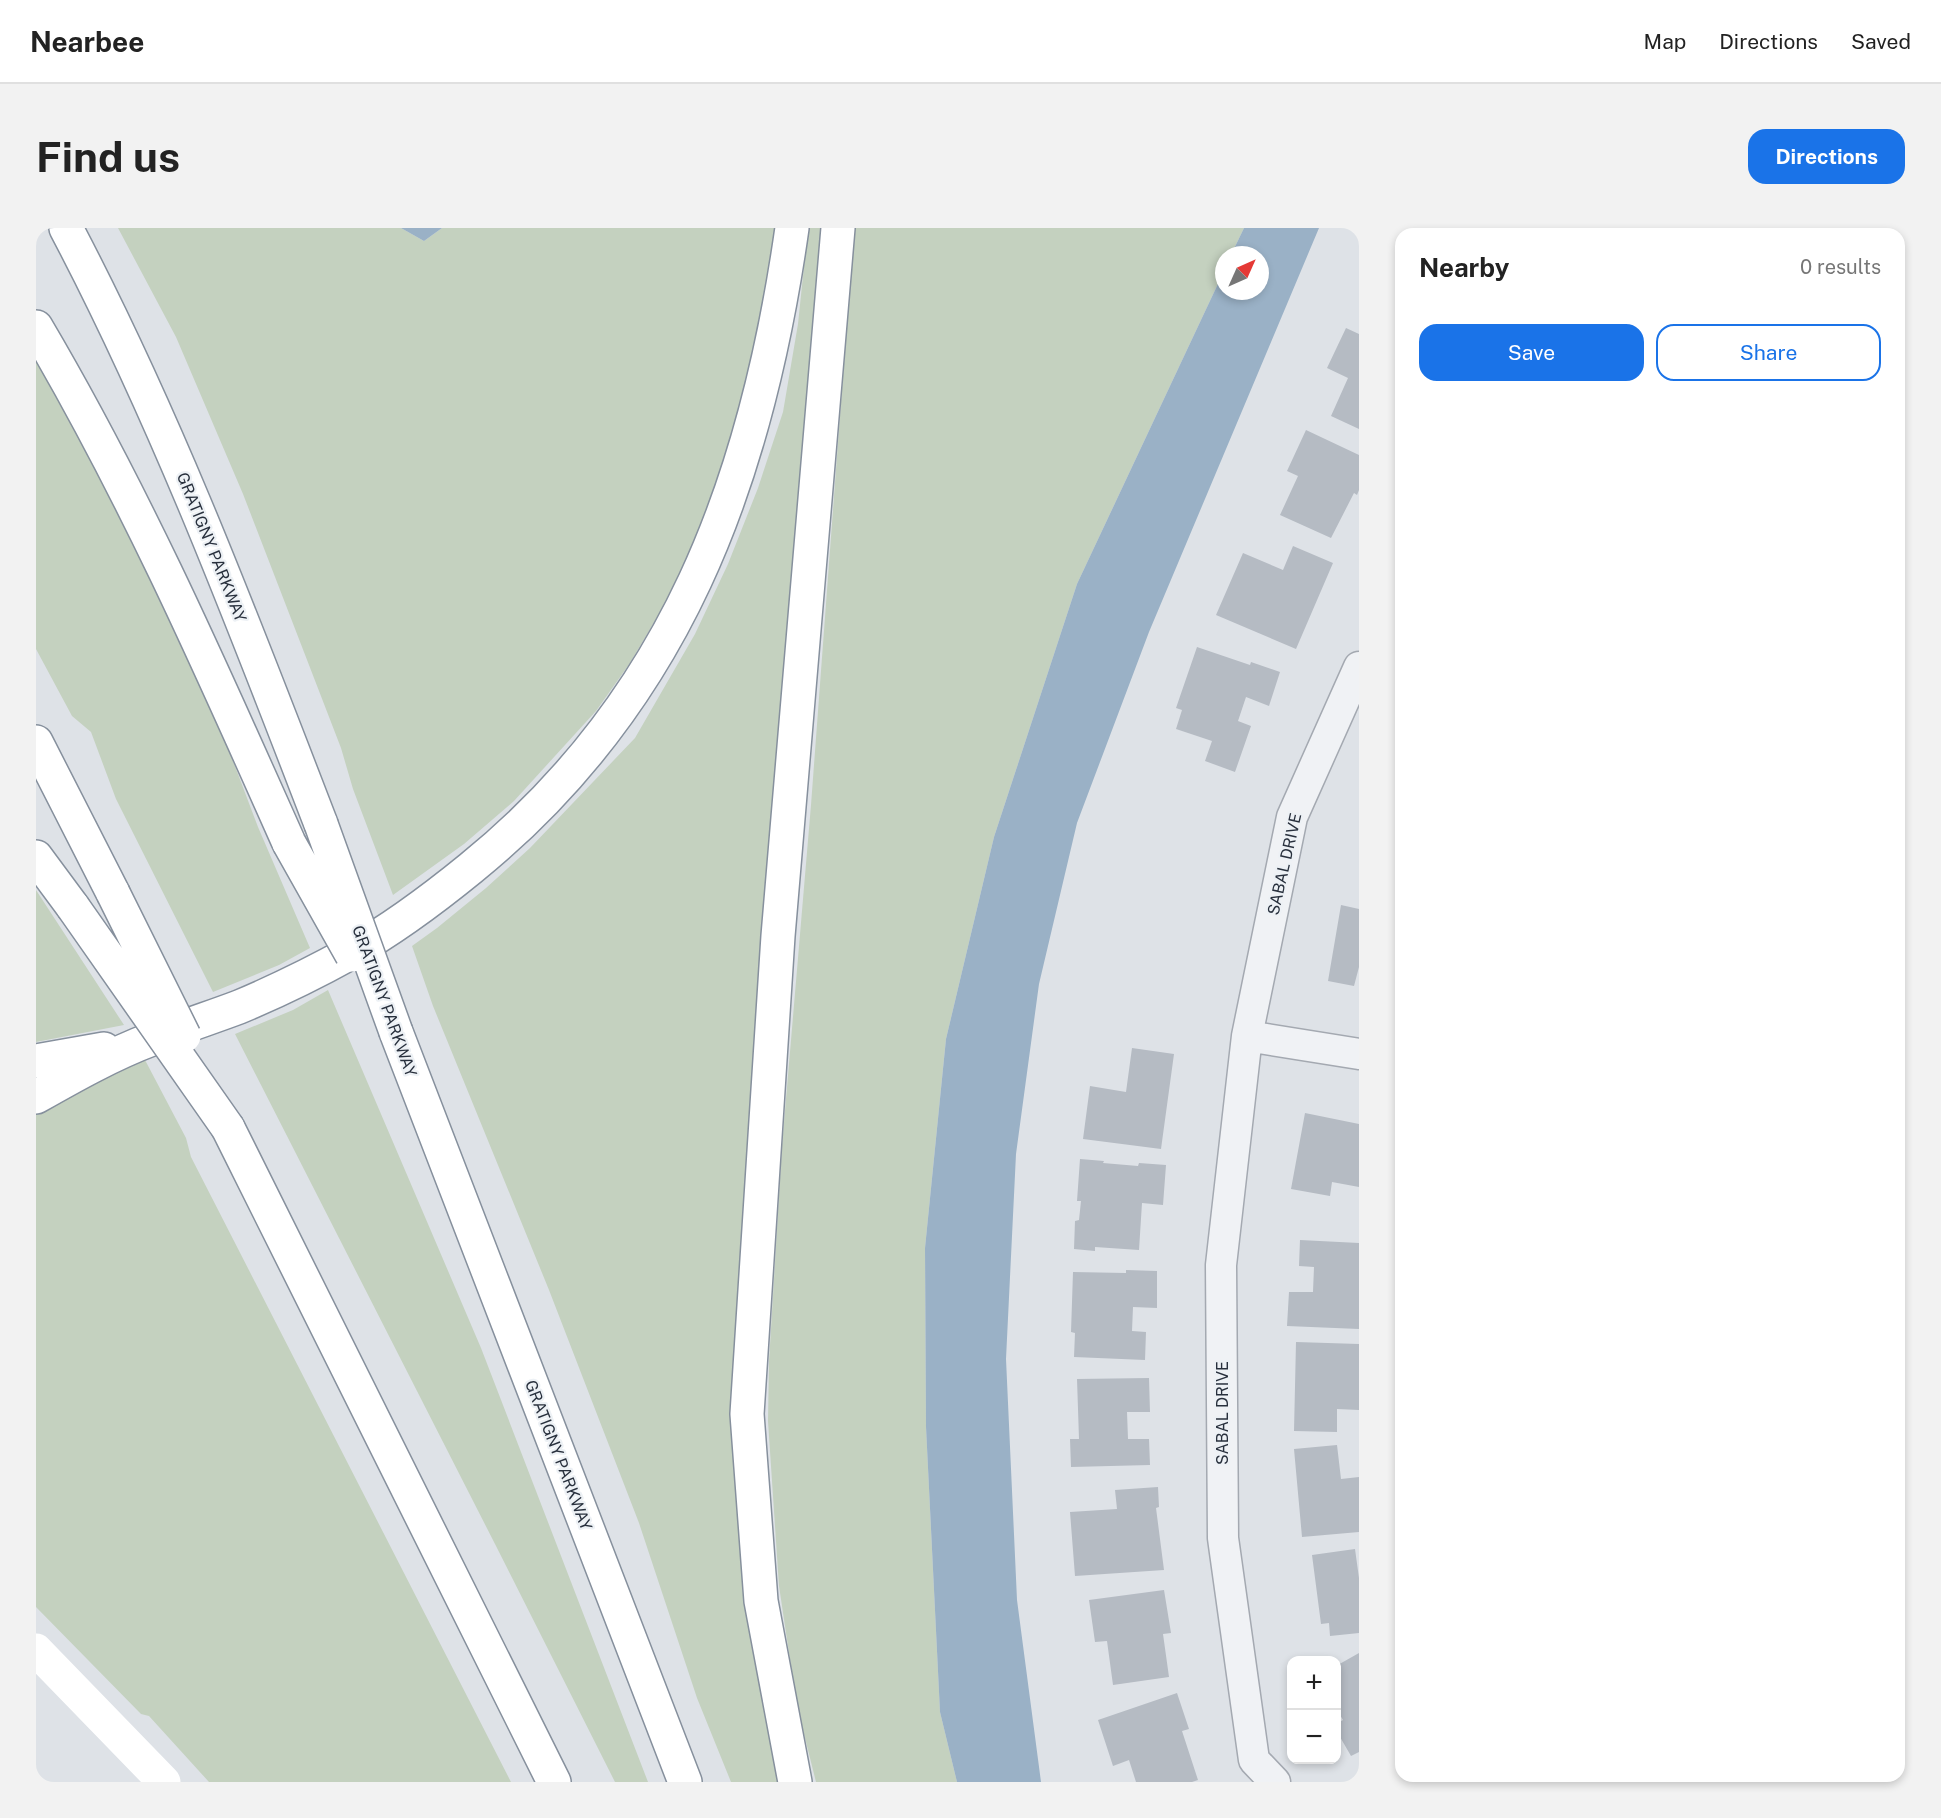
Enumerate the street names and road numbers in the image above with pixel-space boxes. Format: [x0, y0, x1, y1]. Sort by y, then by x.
street label: GRATIGNY PARKWAY [173, 470, 250, 625]
street label: SABAL DRIVE [1264, 811, 1305, 917]
street label: GRATIGNY PARKWAY [348, 923, 421, 1080]
street label: SABAL DRIVE [1213, 1361, 1232, 1465]
street label: GRATIGNY PARKWAY [521, 1377, 596, 1533]

